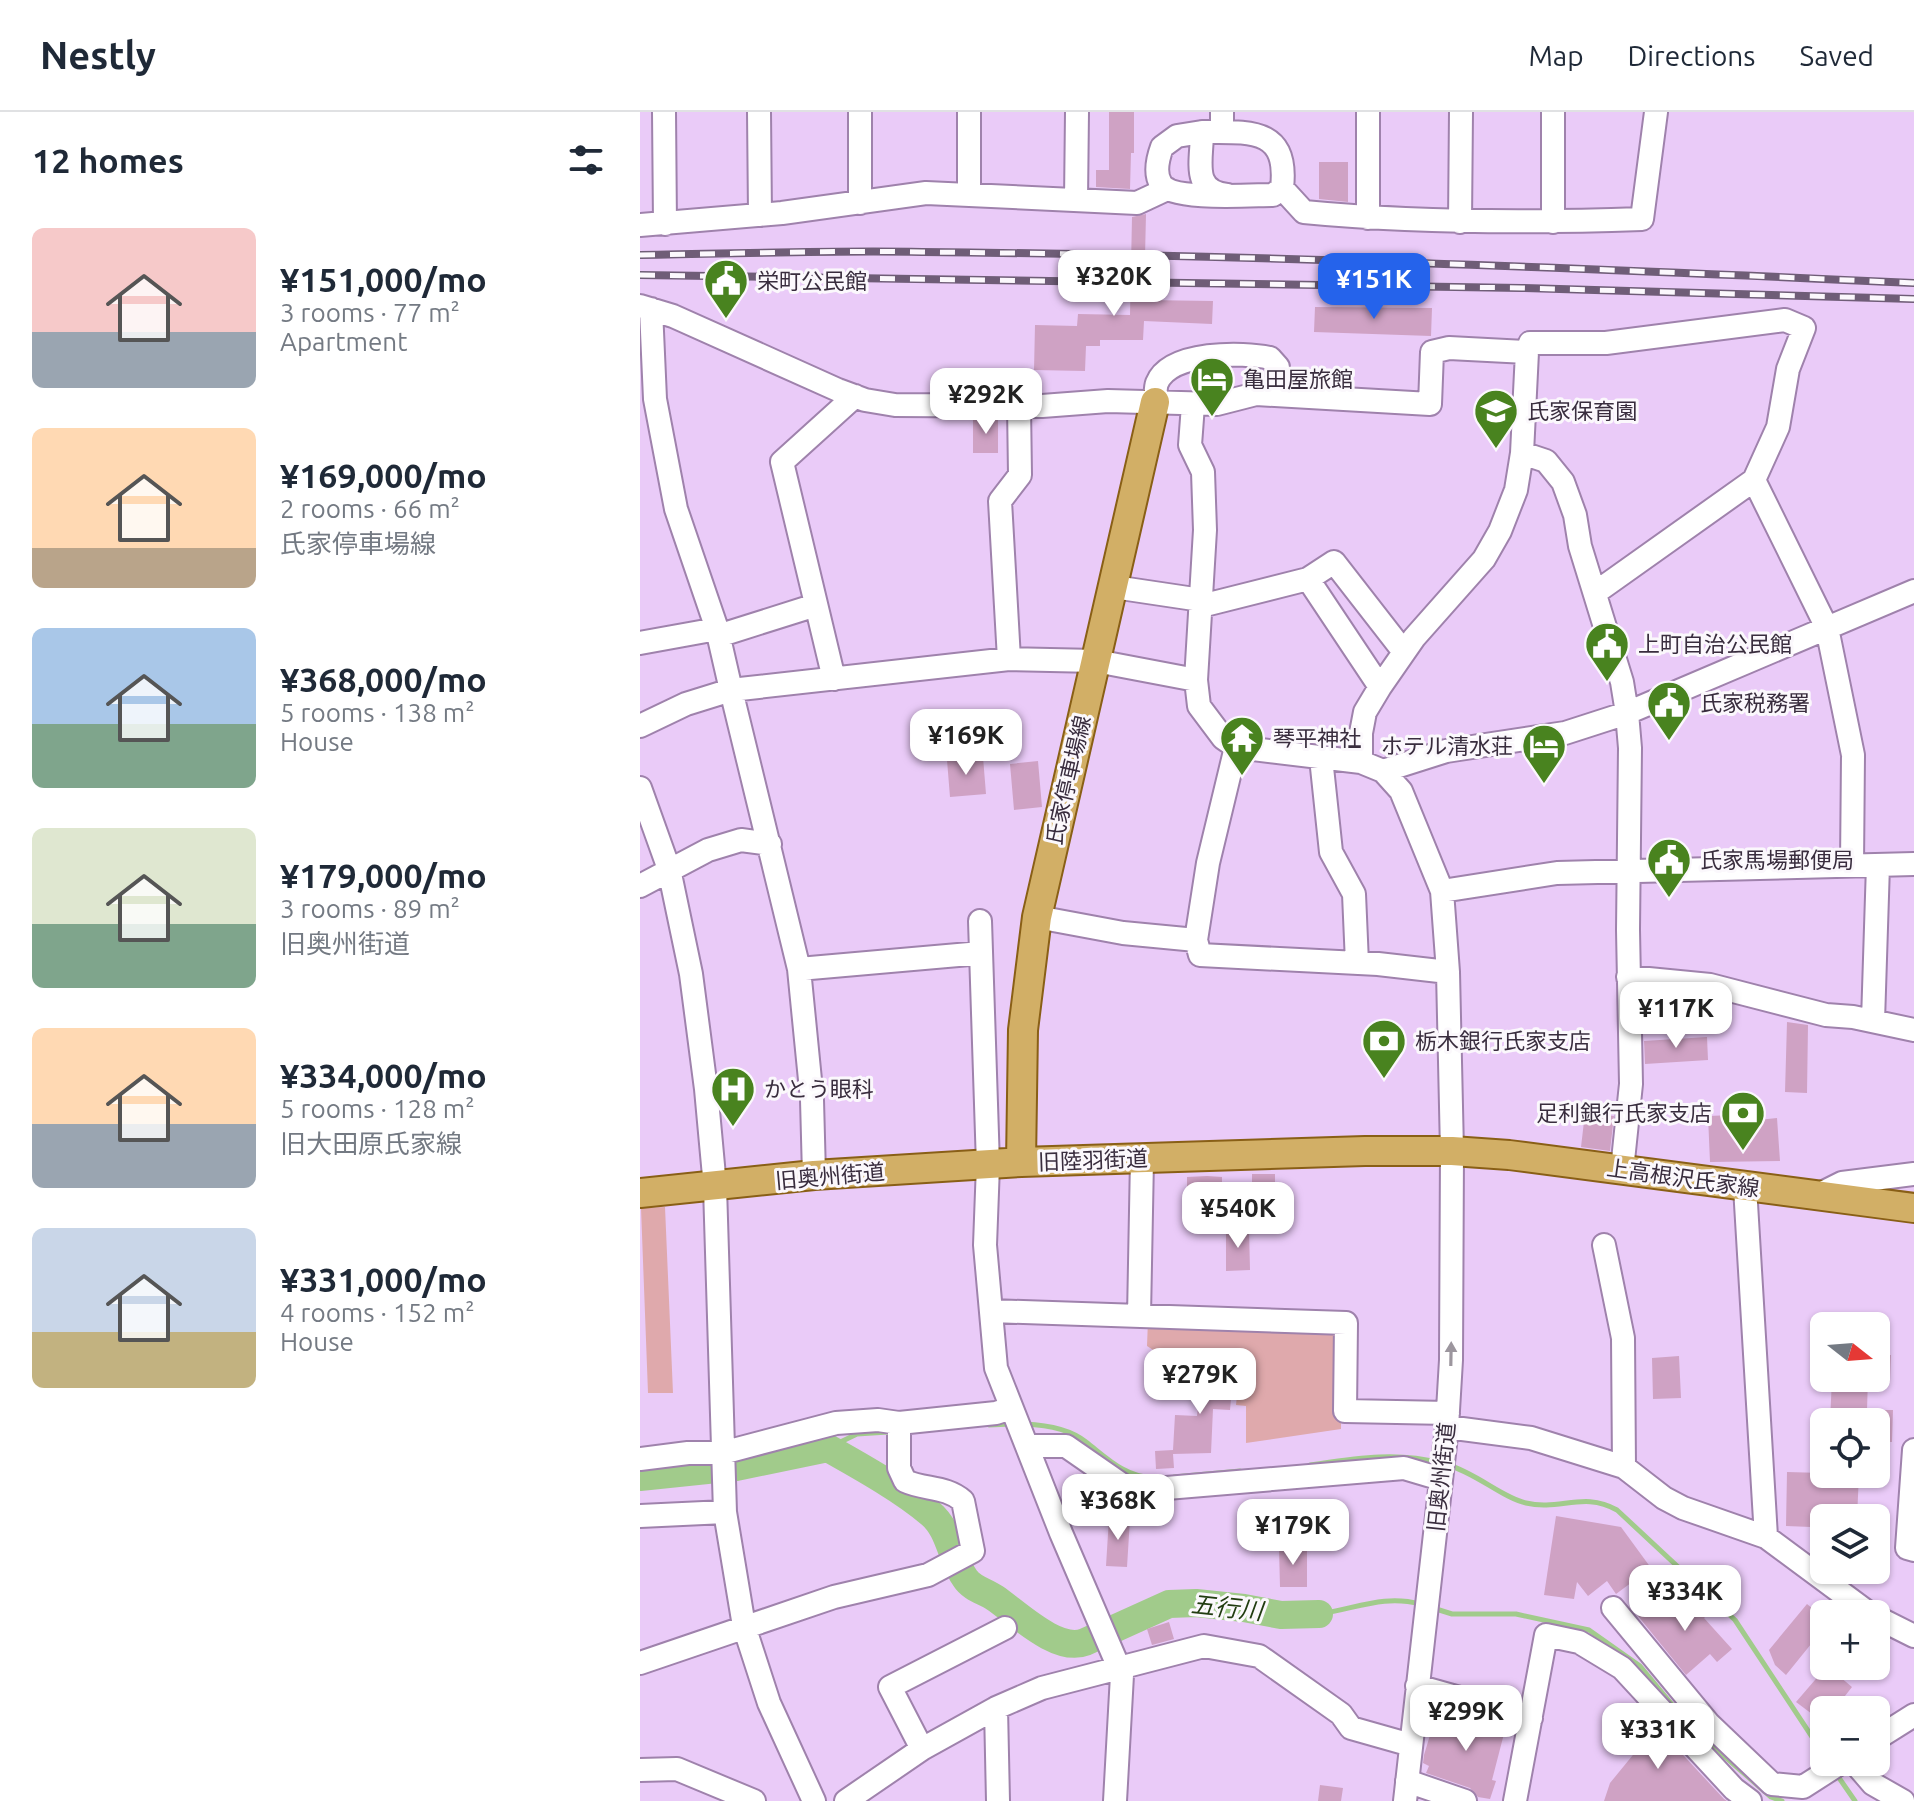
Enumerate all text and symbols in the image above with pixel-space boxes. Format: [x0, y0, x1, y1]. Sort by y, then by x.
text: Nestly [40, 34, 156, 76]
text: Map [1528, 40, 1584, 71]
text: Directions [1628, 40, 1755, 71]
text: Saved [1799, 40, 1874, 71]
icon: filters [564, 138, 608, 182]
text: 12 homes [32, 141, 184, 179]
pin: ¥320K [1058, 250, 1170, 318]
pin: ¥151K [1318, 253, 1430, 321]
public building icon: 栄町公民館 [702, 257, 750, 320]
icon: home [96, 260, 192, 356]
text: ¥151,000/mo [280, 260, 487, 298]
text: ¥320K [1076, 261, 1152, 290]
text: ¥151K [1336, 264, 1412, 293]
place label: 栄町公民館 [757, 268, 867, 293]
text: 3 rooms · 77 m² [280, 298, 460, 327]
text: Apartment [280, 327, 407, 356]
hotel icon: 亀田屋旅館 [1188, 355, 1236, 418]
place label: 亀田屋旅館 [1243, 366, 1353, 391]
pin: ¥292K [930, 368, 1042, 436]
text: ¥292K [948, 379, 1024, 408]
school or university icon: 氏家保育園 [1472, 387, 1520, 450]
place label: 氏家保育園 [1527, 398, 1637, 423]
text: ¥169,000/mo [280, 456, 487, 494]
icon: home [96, 460, 192, 556]
text: 2 rooms · 66 m² [280, 494, 460, 523]
text: 氏家停車場線 [280, 529, 436, 558]
public building icon: 上町自治公民館 [1583, 620, 1631, 683]
place label: 上町自治公民館 [1638, 631, 1792, 656]
icon: home [96, 660, 192, 756]
text: ¥368,000/mo [280, 660, 487, 698]
public building icon: 氏家税務署 [1645, 679, 1693, 742]
place label: 氏家税務署 [1700, 690, 1810, 715]
text: 5 rooms · 138 m² [280, 698, 475, 727]
pin: ¥169K [910, 709, 1022, 777]
street label: 氏家停車場線 [1040, 713, 1095, 847]
temple icon: 琴平神社 [1218, 714, 1266, 777]
text: ¥169K [928, 720, 1004, 749]
hotel icon: ホテル清水荘 [1520, 722, 1568, 785]
place label: 琴平神社 [1273, 725, 1361, 750]
text: House [280, 727, 354, 756]
place label: ホテル清水荘 [1381, 733, 1513, 758]
public building icon: 氏家馬場郵便局 [1645, 836, 1693, 899]
place label: 氏家馬場郵便局 [1700, 847, 1854, 872]
text: ¥179,000/mo [280, 856, 487, 894]
icon: home [96, 860, 192, 956]
text: 3 rooms · 89 m² [280, 894, 460, 923]
text: 旧奥州街道 [280, 929, 410, 958]
pin: ¥117K [1620, 982, 1732, 1050]
text: ¥117K [1638, 993, 1714, 1022]
bank icon: 栃木銀行氏家支店 [1360, 1017, 1408, 1080]
place label: 栃木銀行氏家支店 [1415, 1028, 1591, 1053]
text: ¥334,000/mo [280, 1056, 487, 1094]
icon: home [96, 1060, 192, 1156]
hospital icon: かとう眼科 [709, 1065, 757, 1128]
place label: かとう眼科 [764, 1076, 874, 1101]
bank icon: 足利銀行氏家支店 [1719, 1089, 1767, 1152]
text: 5 rooms · 128 m² [280, 1094, 475, 1123]
place label: 足利銀行氏家支店 [1536, 1100, 1712, 1125]
text: 旧大田原氏家線 [280, 1129, 462, 1158]
street label: 旧陸羽街道 [1038, 1145, 1148, 1174]
street label: 上高根沢氏家線 [1605, 1154, 1761, 1201]
street label: 旧奥州街道 [774, 1158, 886, 1193]
pin: ¥540K [1182, 1182, 1294, 1250]
text: ¥540K [1200, 1193, 1276, 1222]
icon: home [96, 1260, 192, 1356]
text: ¥331,000/mo [280, 1260, 487, 1298]
text: 4 rooms · 152 m² [280, 1298, 475, 1327]
north arrow [1810, 1312, 1890, 1392]
map controls [1810, 1312, 1890, 1776]
text: House [280, 1327, 354, 1356]
one-way arrow [1445, 1341, 1457, 1367]
pin: ¥279K [1144, 1348, 1256, 1416]
text: ¥279K [1162, 1359, 1238, 1388]
button: locate [1810, 1408, 1890, 1488]
street label: 旧奥州街道 [1422, 1421, 1459, 1533]
pin: ¥368K [1062, 1474, 1174, 1542]
text: ¥368K [1080, 1485, 1156, 1514]
pin: ¥179K [1237, 1499, 1349, 1567]
button: layers [1810, 1504, 1890, 1584]
text: ¥179K [1255, 1510, 1331, 1539]
pin: ¥334K [1629, 1565, 1741, 1633]
text: ¥334K [1647, 1576, 1723, 1605]
water label: 五行川 [1190, 1590, 1267, 1625]
button: + [1810, 1600, 1890, 1680]
pin: ¥299K [1410, 1685, 1522, 1753]
text: ¥299K [1428, 1696, 1504, 1725]
button: − [1810, 1696, 1890, 1776]
pin: ¥331K [1602, 1703, 1714, 1771]
text: ¥331K [1620, 1714, 1696, 1743]

